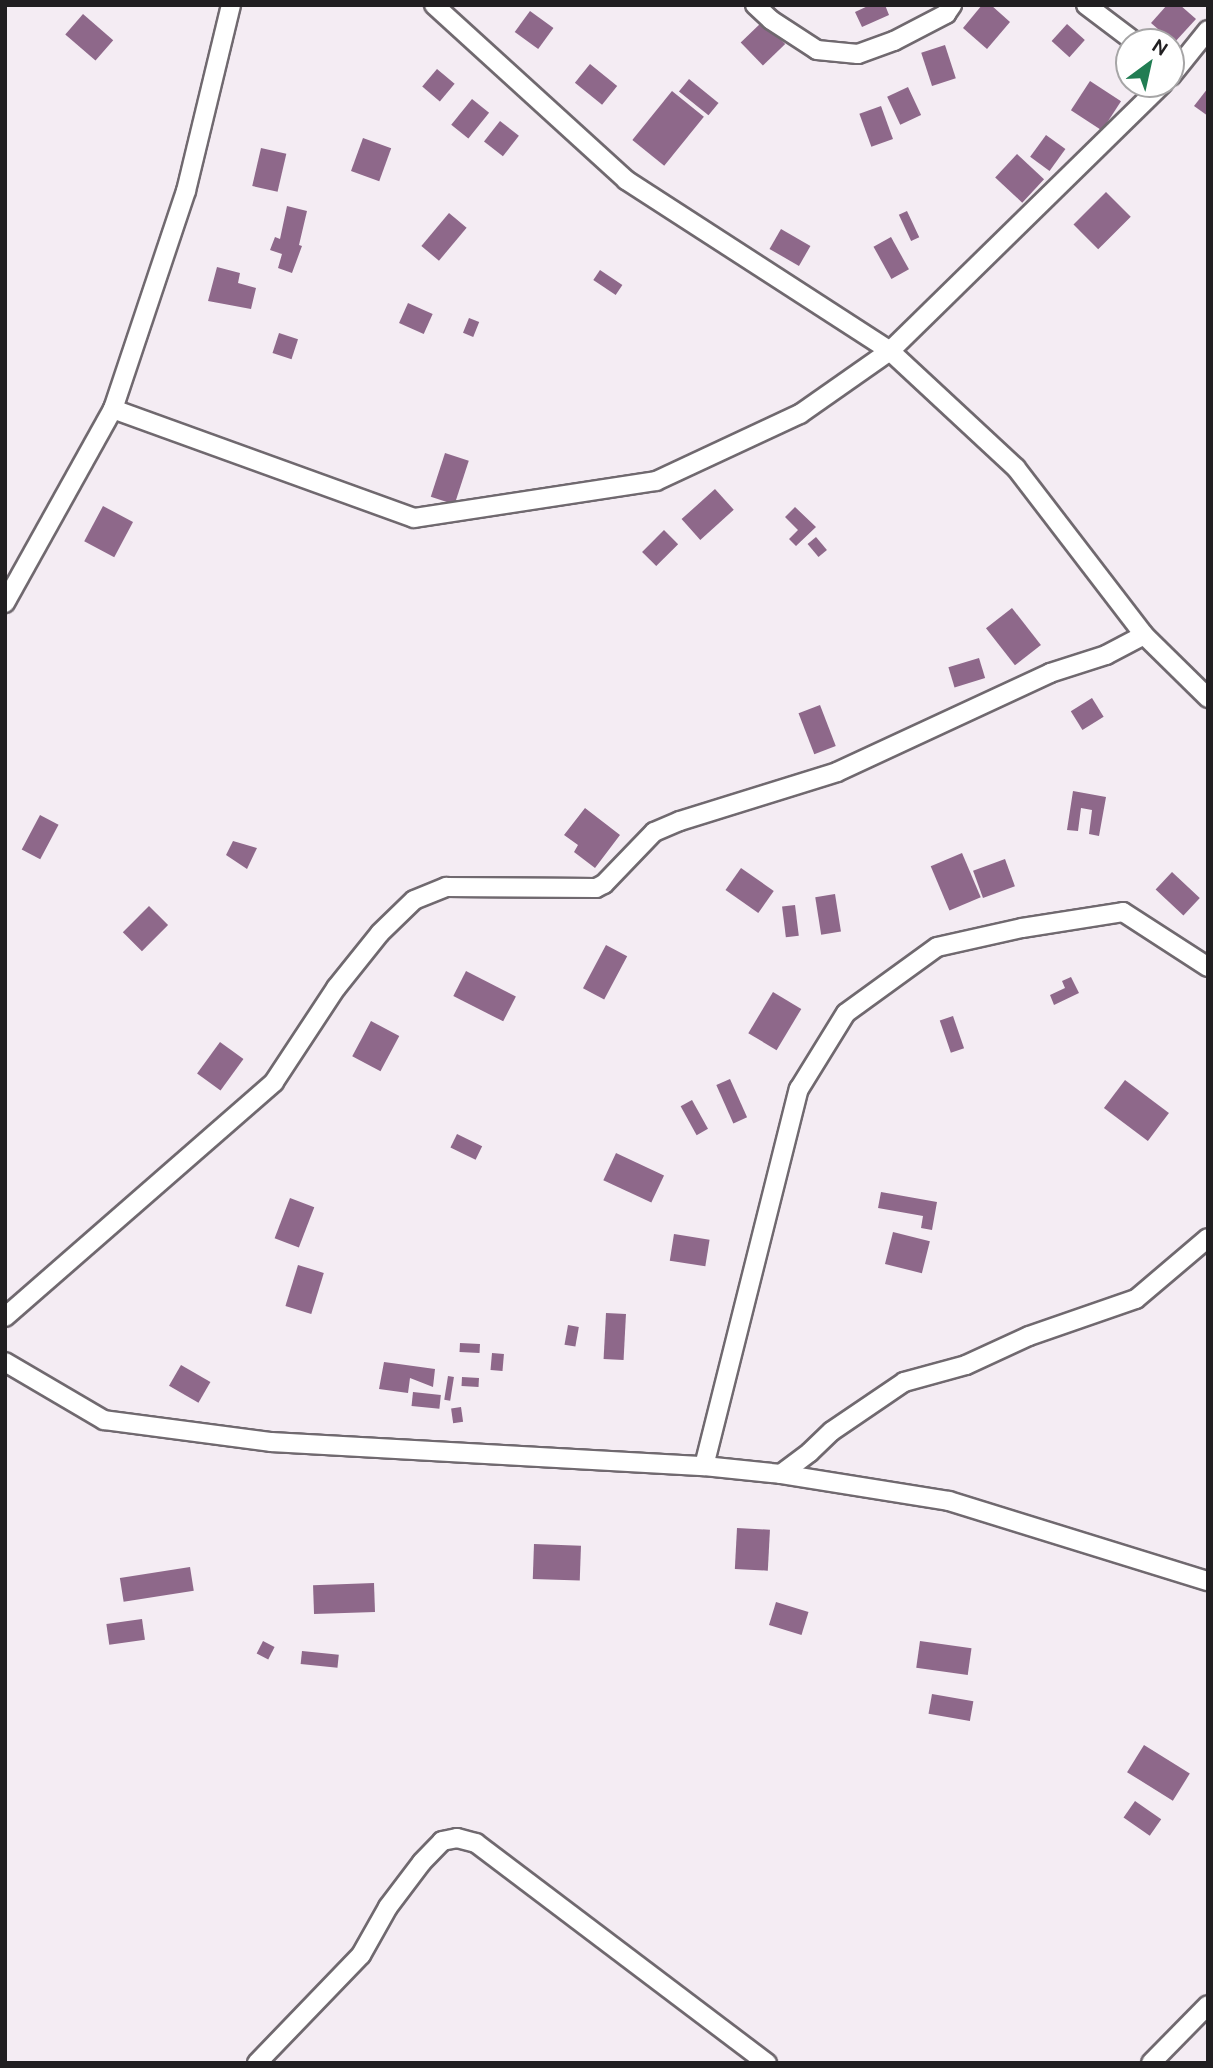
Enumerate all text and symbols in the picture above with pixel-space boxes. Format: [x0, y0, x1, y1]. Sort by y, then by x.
north arrow [1115, 28, 1185, 98]
text: N [1148, 34, 1172, 60]

